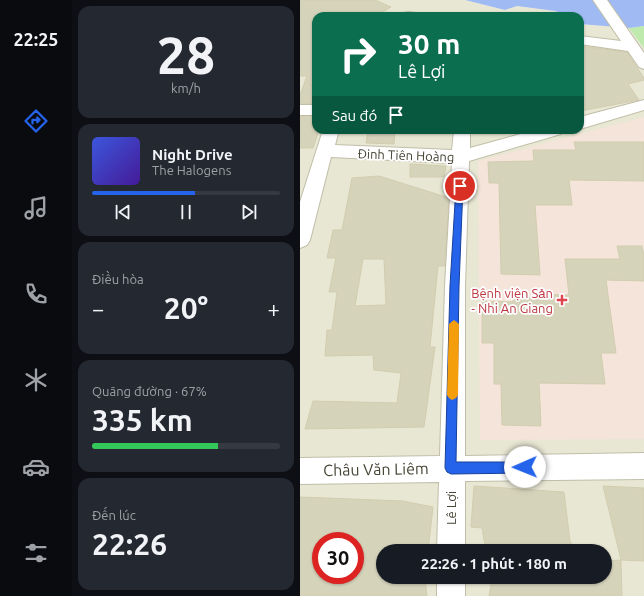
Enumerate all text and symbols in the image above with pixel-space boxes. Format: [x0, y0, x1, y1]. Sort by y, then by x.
text: 28 [157, 26, 215, 84]
icon: right [332, 28, 384, 80]
text: 30 m [398, 28, 460, 59]
text: 22:25 [13, 29, 59, 49]
text: Lê Lợi [398, 61, 445, 81]
text: km/h [171, 81, 201, 95]
icon: arrive [385, 104, 407, 126]
icon: directions [22, 107, 50, 135]
text: Sau đó [332, 107, 377, 124]
text: Night Drive [152, 146, 233, 163]
street label: Đinh Tiên Hoàng [357, 146, 455, 164]
text: The Halogens [152, 163, 231, 177]
pin [443, 169, 477, 203]
icon: arrive [449, 175, 471, 197]
icon: music [22, 194, 50, 222]
icon: previous [112, 201, 134, 223]
icon: pause [175, 201, 197, 223]
icon: next [238, 201, 260, 223]
text: Điều hòa [92, 272, 144, 286]
icon: phone [22, 280, 50, 308]
place label: Bệnh viện Sản - Nhi An Giang [471, 286, 553, 315]
text: 20° [164, 291, 208, 325]
marker: Bệnh viện Sản - Nhi An Giang [556, 294, 568, 306]
text: − [92, 296, 104, 321]
text: + [268, 296, 280, 321]
icon: climate [22, 366, 50, 394]
text: Quãng đường · 67% [92, 384, 207, 398]
text: 335 km [92, 403, 193, 437]
position arrow [504, 446, 546, 488]
icon: car [22, 453, 50, 481]
street label: Châu Văn Liêm [323, 459, 429, 479]
street label: Lê Lợi [444, 491, 459, 525]
text: Đến lúc [92, 508, 136, 522]
text: 22:26 [92, 527, 167, 561]
speed limit sign: 30 [312, 532, 364, 584]
icon: filters [22, 539, 50, 567]
text: 22:26 · 1 phút · 180 m [421, 555, 567, 572]

